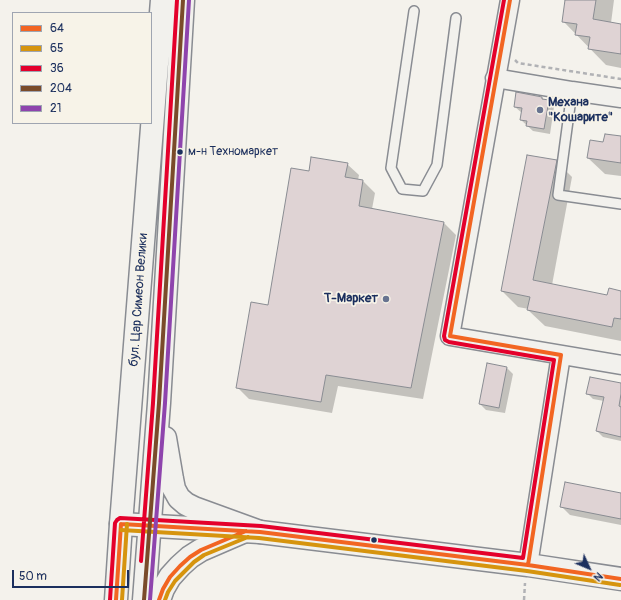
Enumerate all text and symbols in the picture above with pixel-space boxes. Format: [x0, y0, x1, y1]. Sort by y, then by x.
legend [12, 12, 152, 124]
text: 64 [50, 21, 64, 36]
text: 65 [50, 41, 64, 56]
text: 36 [50, 61, 64, 76]
text: 204 [50, 81, 72, 96]
place label: Механа "Кошарите" [548, 95, 613, 126]
text: 21 [50, 101, 61, 116]
marker: Механа "Кошарите" [535, 105, 545, 115]
place label: м-н Техномаркет [188, 145, 278, 159]
marker: м-н Техномаркет [175, 147, 185, 157]
street label: бул. Цар Симеон Велики [127, 233, 151, 367]
place label: Т-Маркет [324, 291, 378, 307]
marker: Т-Маркет [381, 294, 391, 304]
unlabelled marker [369, 535, 379, 545]
north arrow [569, 548, 609, 588]
scale bar [14, 562, 131, 588]
text: 50 m [19, 569, 47, 584]
text: N [591, 569, 605, 584]

